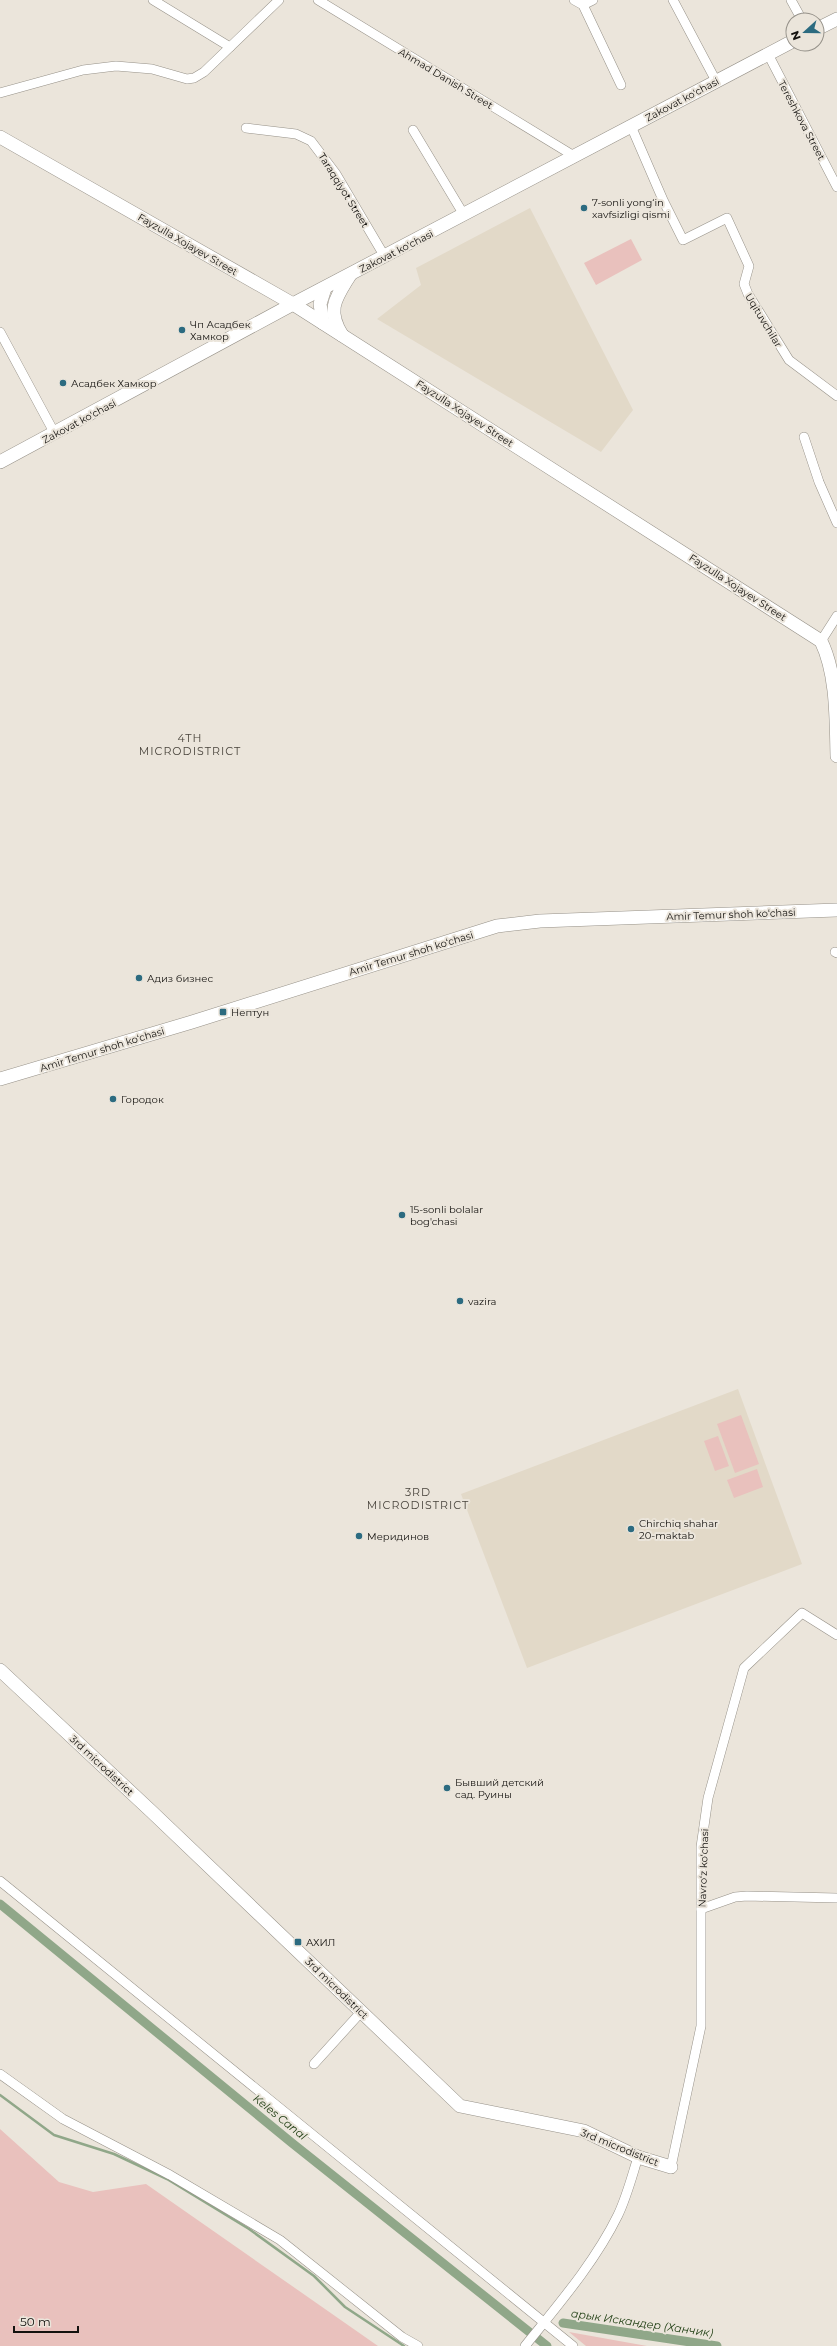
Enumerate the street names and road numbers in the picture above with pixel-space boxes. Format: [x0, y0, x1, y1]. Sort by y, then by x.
street label: Ahmad Danish Street [396, 45, 495, 112]
street label: Zakovat ko'chasi [643, 75, 721, 124]
street label: Tereshkova Street [775, 78, 828, 162]
street label: Taraqqiyot Street [315, 151, 372, 230]
street label: Fayzulla Xojayev Street [135, 210, 240, 278]
street label: Zakovat ko'chasi [357, 227, 436, 276]
street label: Uqituvchilar [742, 291, 785, 350]
street label: Fayzulla Xojayev Street [414, 377, 516, 450]
street label: Zakovat ko'chasi [40, 397, 118, 446]
street label: Fayzulla Xojayev Street [687, 551, 789, 624]
street label: Amir Temur shoh ko‘chasi [666, 906, 796, 923]
street label: Amir Temur shoh ko‘chasi [347, 928, 475, 979]
street label: Amir Temur shoh ko‘chasi [38, 1024, 166, 1075]
street label: 3rd microdistrict [67, 1732, 136, 1798]
street label: Navro‘z ko‘chasi [696, 1828, 711, 1908]
street label: 3rd microdistrict [302, 1955, 371, 2022]
street label: 3rd microdistrict [579, 2126, 661, 2169]

